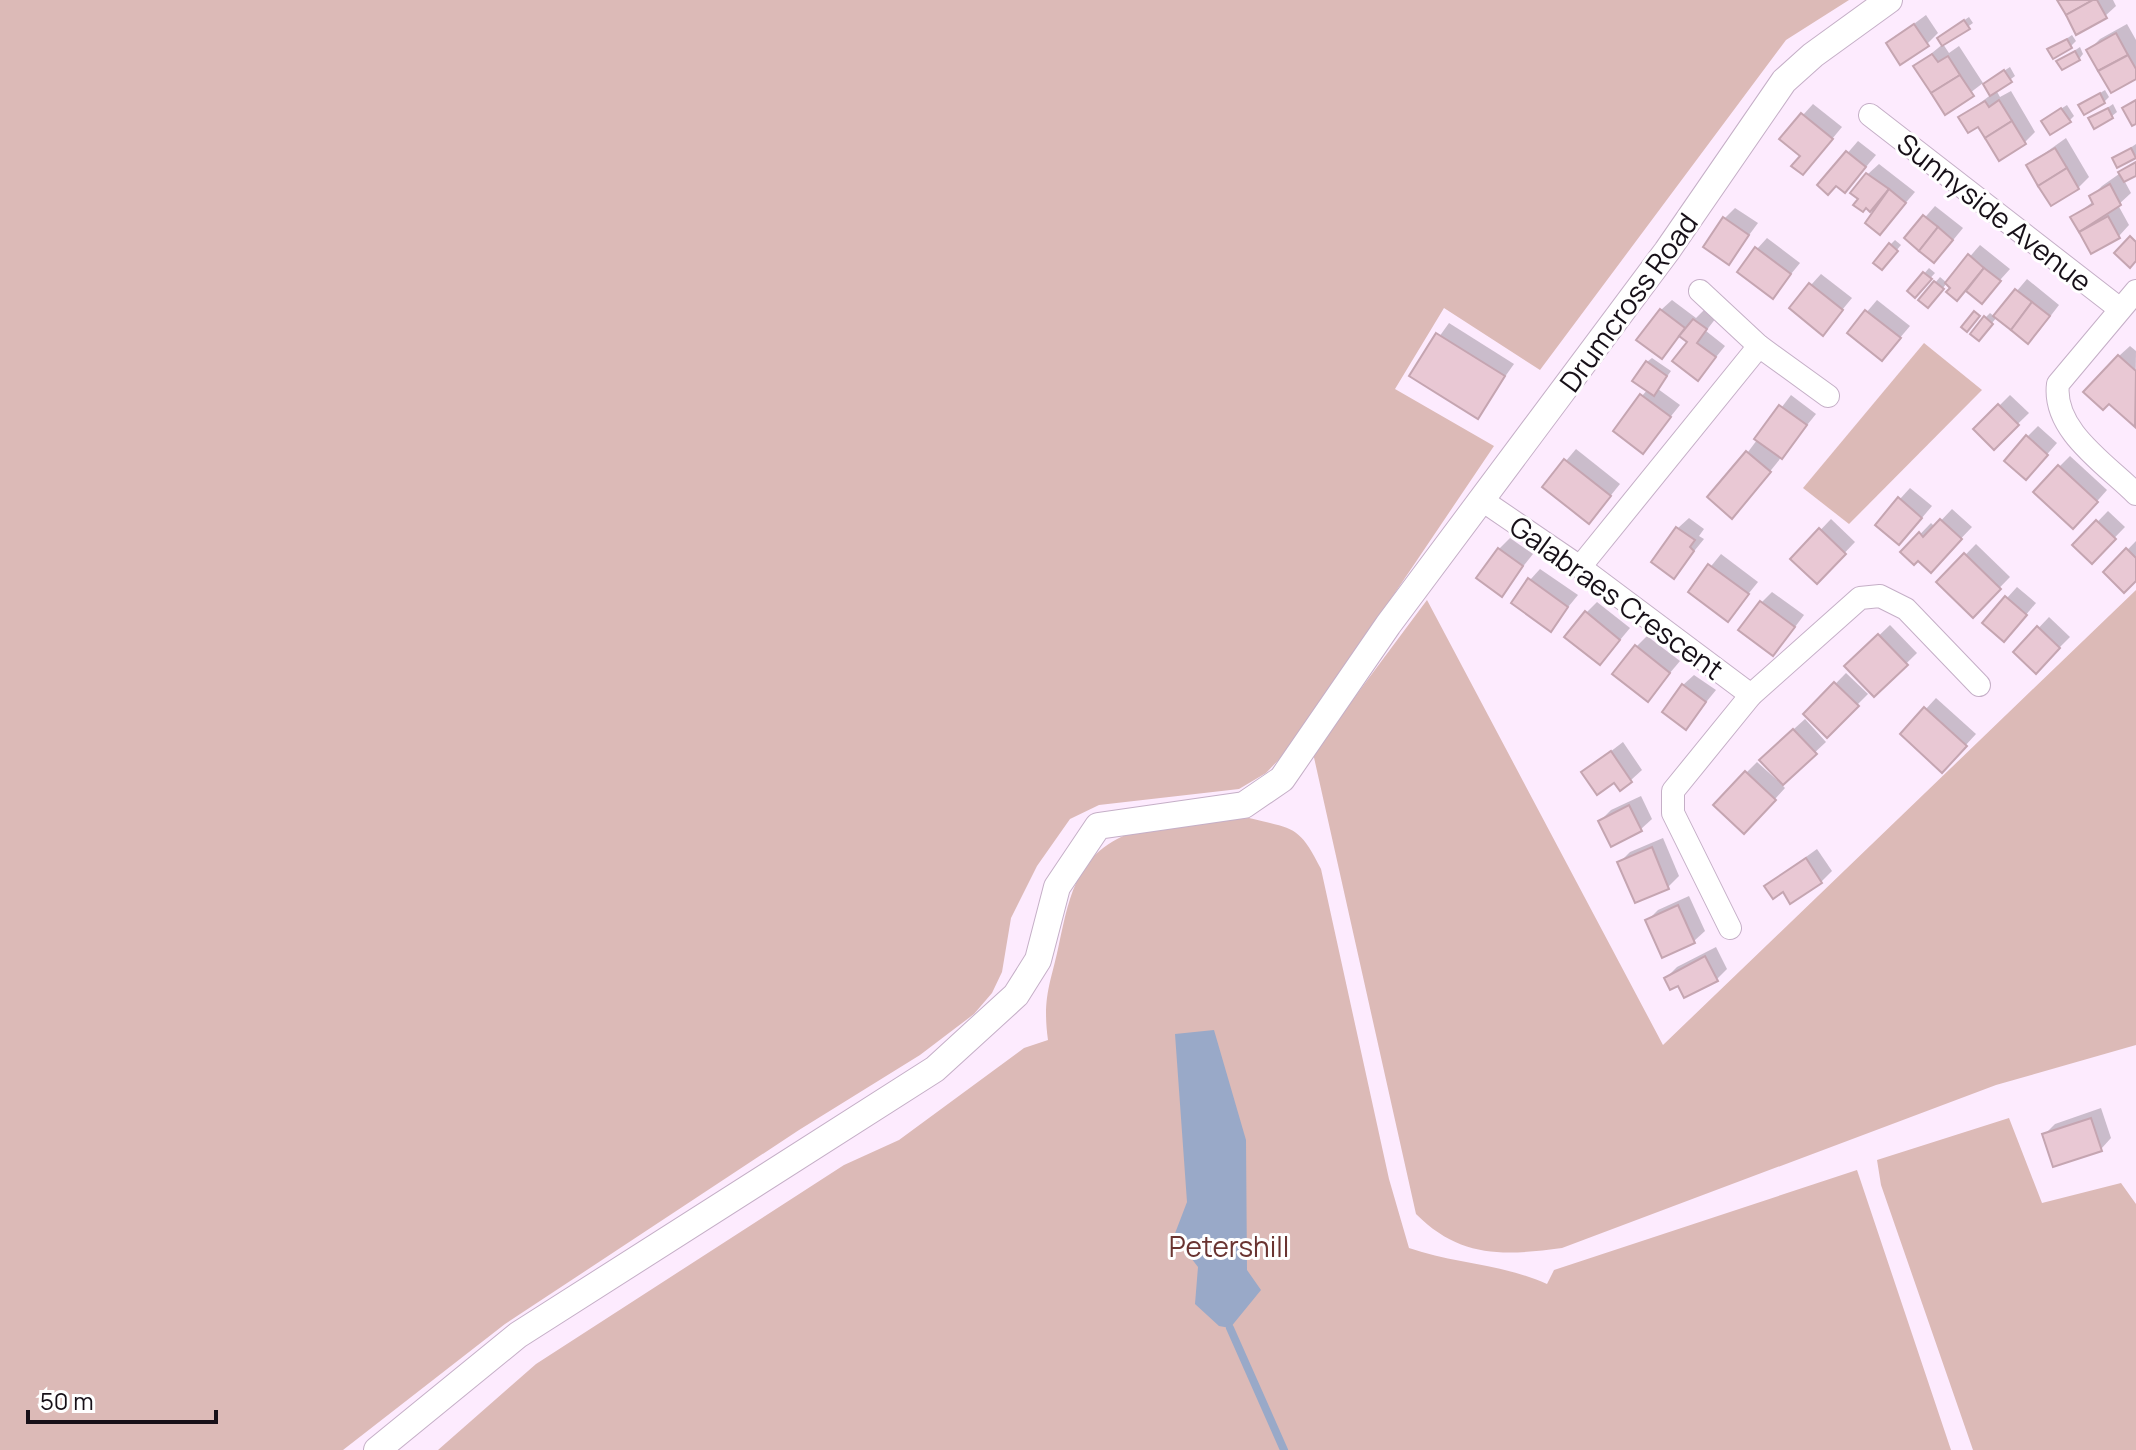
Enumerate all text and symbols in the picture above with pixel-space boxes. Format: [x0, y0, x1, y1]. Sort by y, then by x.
street label: Sunnyside Avenue [1890, 124, 2100, 300]
street label: Drumcross Road [1550, 205, 1706, 399]
street label: Galabraes Crescent [1502, 507, 1732, 687]
park label: Petershill [1169, 1227, 1289, 1265]
scale bar [28, 1374, 216, 1424]
text: 50 m [40, 1384, 94, 1417]

